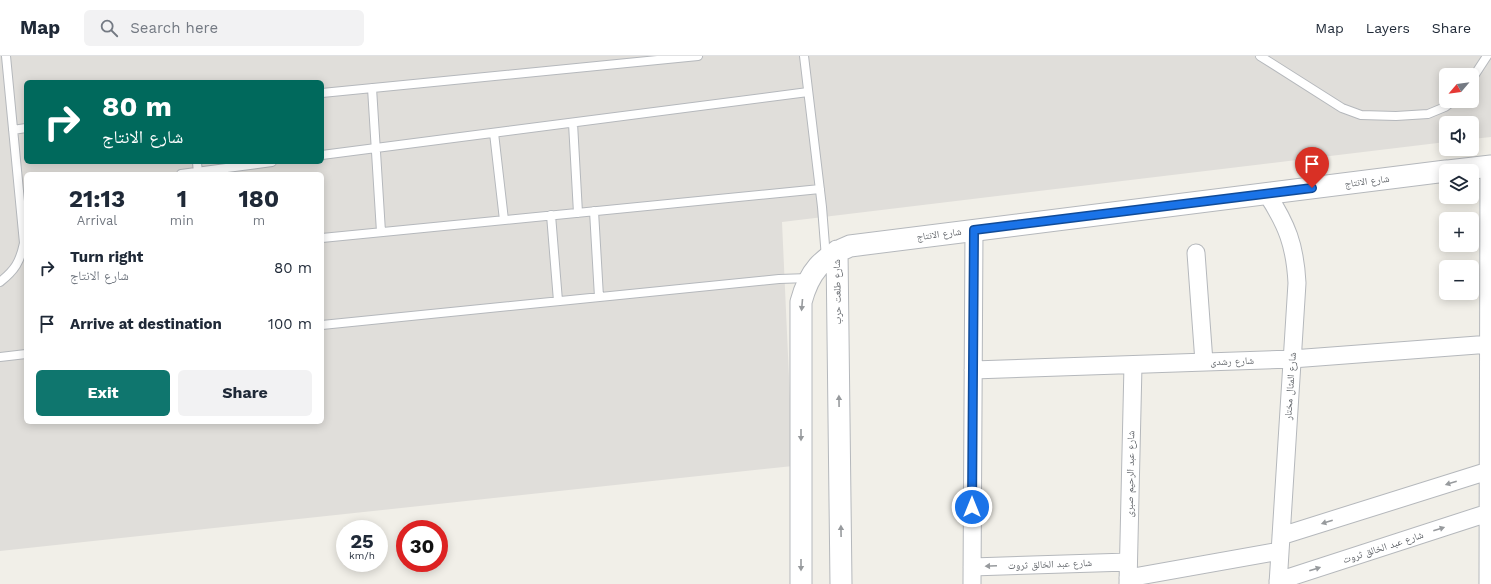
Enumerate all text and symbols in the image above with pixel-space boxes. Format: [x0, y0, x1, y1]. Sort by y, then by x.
search box [84, 10, 364, 46]
text: Map [20, 16, 60, 39]
icon: search [98, 17, 120, 39]
text: Search here [130, 19, 218, 37]
text: Map [1315, 20, 1344, 36]
text: Layers [1366, 20, 1410, 36]
text: Share [1432, 20, 1471, 36]
north arrow [1439, 68, 1479, 108]
map controls [1439, 68, 1479, 300]
text: 80 m [102, 90, 172, 123]
icon: right [36, 96, 88, 148]
button: sound [1439, 116, 1479, 156]
text: شارع الانتاج [102, 126, 183, 147]
pin [1295, 147, 1329, 188]
icon: arrive [1301, 153, 1323, 175]
button: layers [1439, 164, 1479, 204]
street label: شارع الانتاج [1344, 173, 1391, 190]
text: 21:13 [69, 185, 125, 213]
text: 1 [177, 185, 187, 213]
text: 180 [238, 185, 279, 213]
button: + [1439, 212, 1479, 252]
text: Arrival [77, 213, 117, 228]
text: min [170, 213, 194, 228]
text: m [253, 213, 265, 228]
street label: شارع الانتاج [916, 226, 963, 243]
text: Turn right [70, 248, 143, 266]
icon: right [36, 257, 58, 279]
text: 80 m [274, 259, 312, 277]
street label: شارع طلعت حرب [831, 259, 844, 325]
button: − [1439, 260, 1479, 300]
text: شارع الانتاج [70, 268, 129, 283]
one-way arrow [798, 299, 805, 311]
icon: arrive [36, 313, 58, 335]
text: Arrive at destination [70, 315, 222, 333]
text: 100 m [268, 315, 312, 333]
street label: شارع المثال مختار [1282, 351, 1299, 421]
street label: شارع رشدى [1210, 355, 1255, 368]
button: Exit [36, 370, 170, 416]
button: Share [178, 370, 312, 416]
one-way arrow [836, 394, 842, 407]
one-way arrow [798, 429, 804, 442]
street label: شارع عبد الرحيم صبرى [1124, 430, 1138, 517]
one-way arrow [1445, 480, 1457, 486]
position arrow [951, 486, 993, 528]
one-way arrow [1321, 519, 1333, 525]
speed limit sign: 30 [396, 520, 448, 572]
one-way arrow [838, 524, 844, 537]
one-way arrow [1433, 526, 1445, 532]
text: 25 [350, 529, 374, 553]
street label: شارع عبد الخالق ثروت [1341, 529, 1425, 566]
text: km/h [349, 550, 375, 561]
street label: شارع عبد الخالق ثروت [1008, 557, 1093, 572]
one-way arrow [798, 559, 804, 572]
one-way arrow [985, 563, 997, 570]
one-way arrow [1309, 566, 1321, 572]

